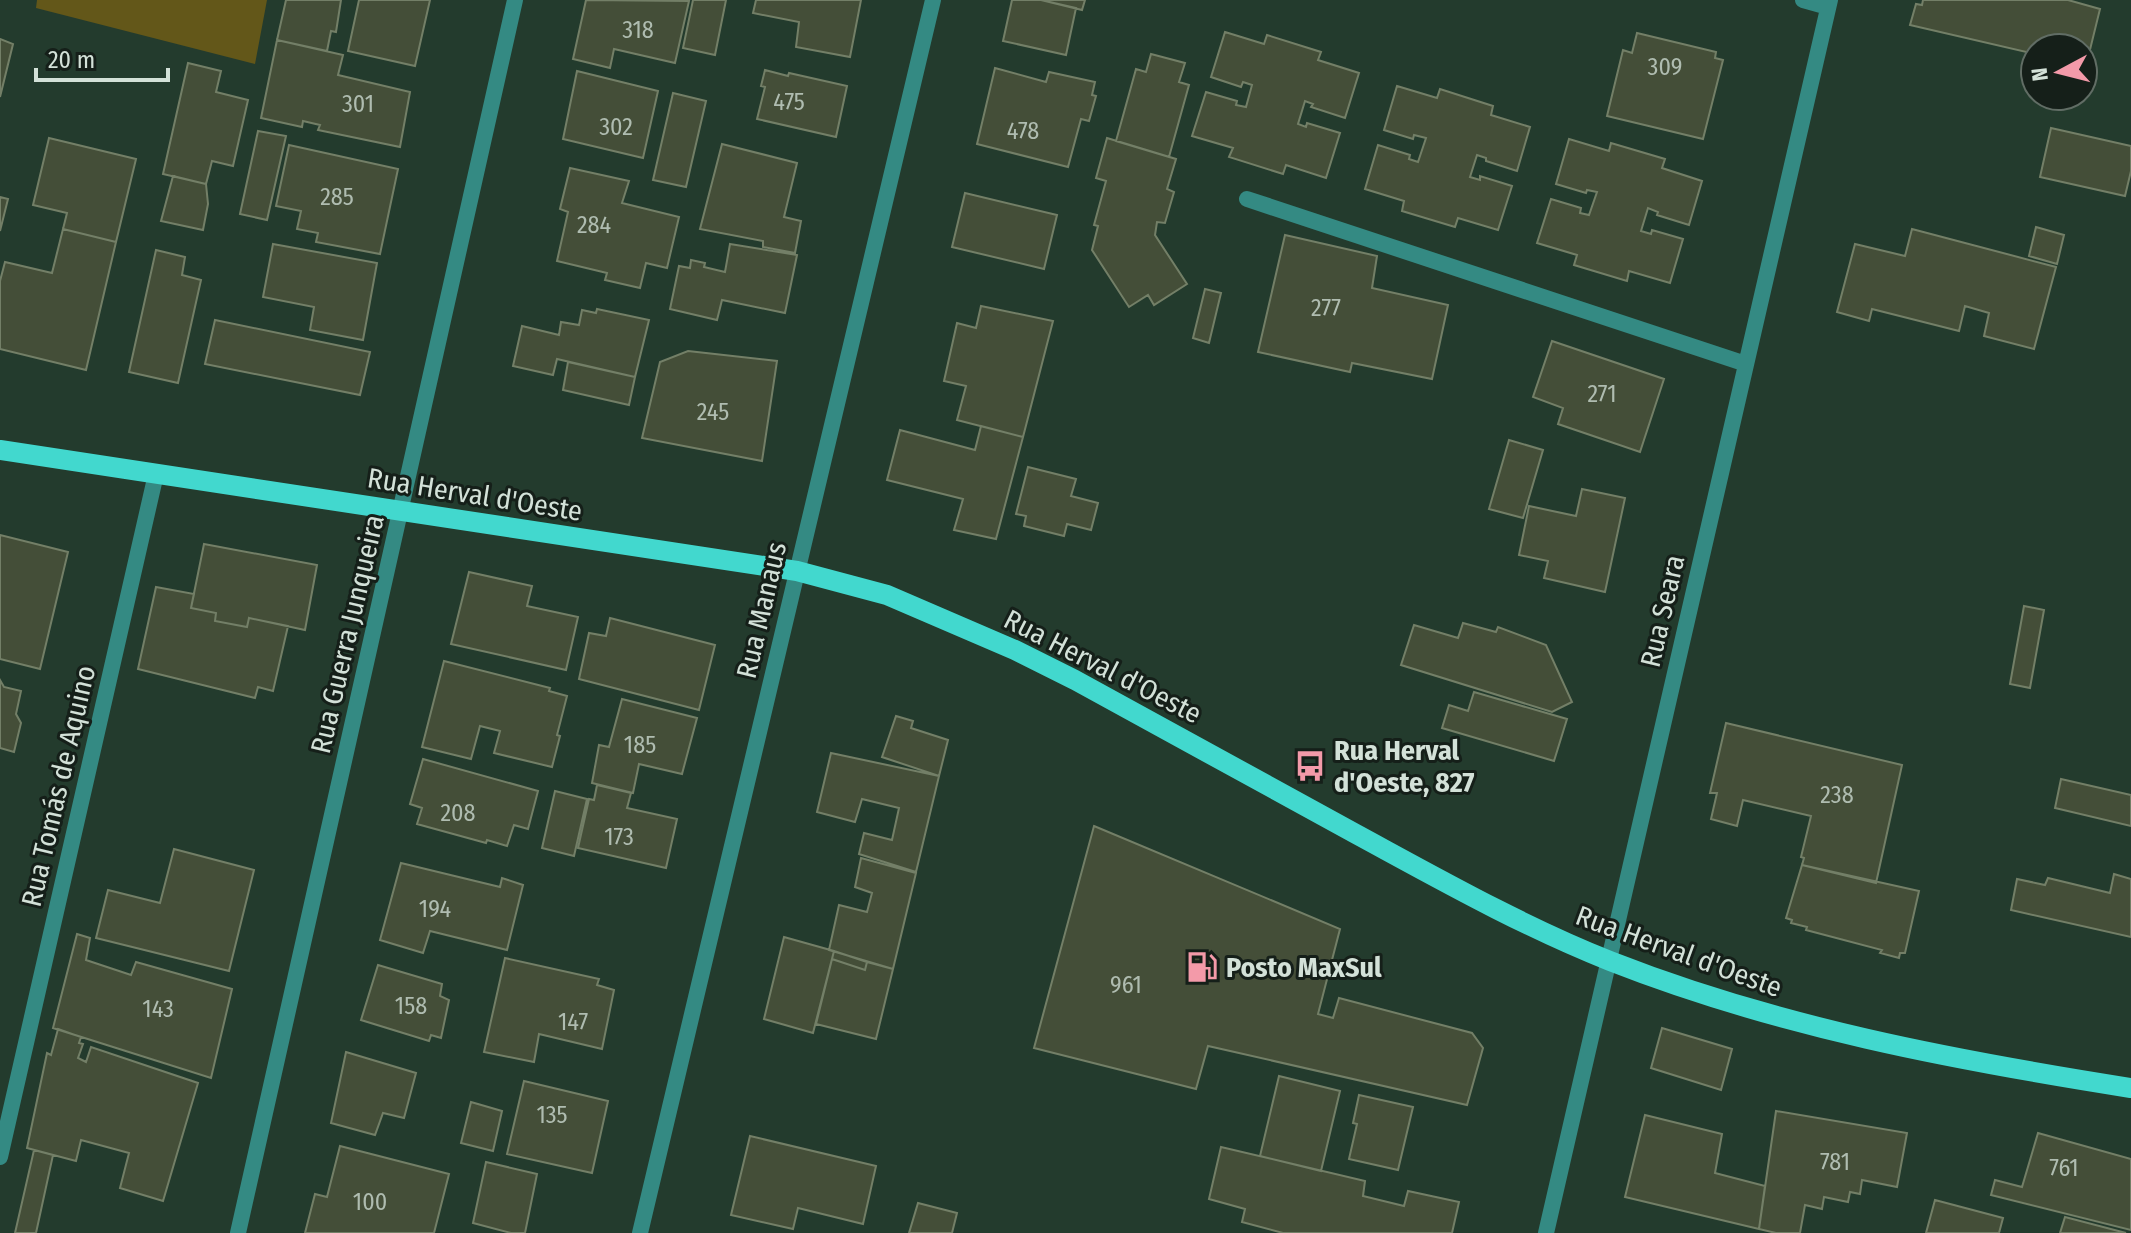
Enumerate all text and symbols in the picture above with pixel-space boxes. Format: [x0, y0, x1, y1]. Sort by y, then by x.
house number: 318 [622, 16, 654, 44]
scale bar [36, 32, 168, 82]
north arrow [2019, 32, 2099, 112]
text: 20 m [48, 46, 95, 74]
house number: 309 [1648, 53, 1682, 81]
text: N [2025, 66, 2054, 83]
house number: 475 [773, 88, 805, 116]
house number: 301 [342, 90, 374, 118]
house number: 302 [599, 113, 633, 141]
house number: 478 [1007, 117, 1039, 145]
house number: 285 [320, 183, 354, 211]
house number: 284 [577, 211, 611, 239]
house number: 277 [1311, 294, 1341, 322]
house number: 271 [1587, 380, 1617, 408]
house number: 245 [697, 398, 729, 426]
street label: Rua Herval d'Oeste [365, 461, 585, 528]
street label: Rua Guerra Junqueira [304, 512, 391, 757]
street label: Rua Manaus [730, 539, 793, 682]
street label: Rua Seara [1634, 552, 1691, 670]
street label: Rua Herval d'Oeste [999, 603, 1207, 730]
street label: Rua Tomás de Aquino [15, 662, 102, 910]
house number: 185 [624, 731, 656, 759]
place label: Rua Herval d'Oeste, 827 [1334, 734, 1475, 799]
bus stop icon: Rua Herval d'Oeste, 827 [1293, 749, 1327, 783]
house number: 238 [1820, 781, 1854, 809]
house number: 208 [440, 799, 476, 827]
house number: 173 [604, 823, 634, 851]
house number: 194 [419, 895, 451, 923]
street label: Rua Herval d'Oeste [1571, 899, 1786, 1004]
fuel station icon: Posto MaxSul [1185, 950, 1219, 984]
place label: Posto MaxSul [1226, 951, 1382, 984]
house number: 961 [1110, 971, 1142, 999]
house number: 158 [395, 992, 427, 1020]
house number: 143 [142, 995, 174, 1023]
house number: 147 [558, 1008, 588, 1036]
house number: 135 [536, 1101, 568, 1129]
house number: 781 [1820, 1148, 1850, 1176]
house number: 761 [2049, 1154, 2079, 1182]
house number: 100 [353, 1188, 387, 1216]

